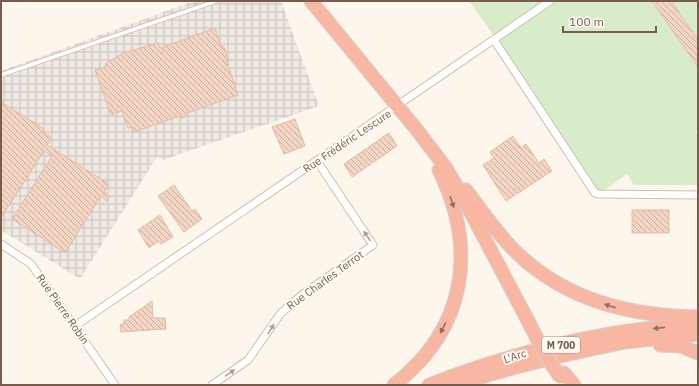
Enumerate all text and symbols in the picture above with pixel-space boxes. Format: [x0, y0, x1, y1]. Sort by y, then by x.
scale bar [563, 8, 656, 34]
text: 100 m [569, 14, 604, 29]
street label: Rue Frédéric Lescure [300, 106, 394, 176]
one-way arrow [450, 197, 456, 209]
one-way arrow [363, 231, 371, 242]
street label: Rue Charles Terrot [284, 247, 366, 313]
street label: Rue Pierre Robin [34, 271, 92, 347]
one-way arrow [604, 303, 616, 309]
one-way arrow [440, 322, 446, 334]
one-way arrow [267, 324, 275, 334]
one-way arrow [653, 325, 665, 331]
road number: M 700 [542, 337, 580, 353]
street label: L'Arc [502, 346, 529, 366]
one-way arrow [225, 369, 235, 377]

